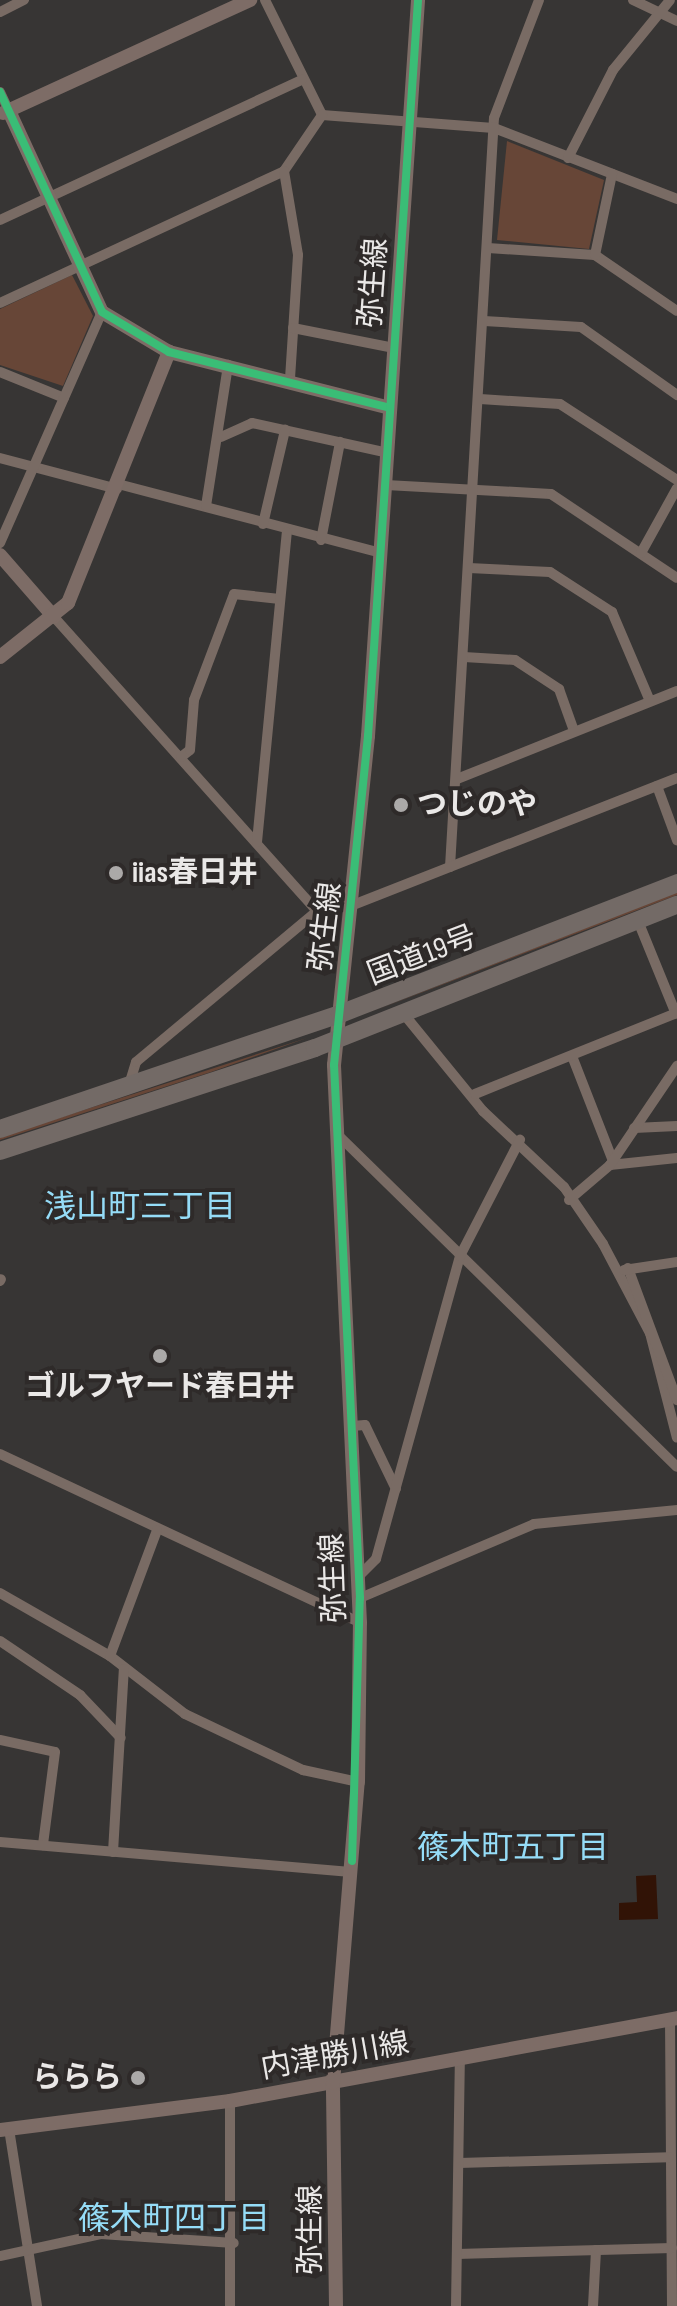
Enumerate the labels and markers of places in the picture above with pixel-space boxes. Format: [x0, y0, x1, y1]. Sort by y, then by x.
place label: つじのや [417, 787, 537, 823]
marker: つじのや [392, 796, 410, 814]
place label: iias春日井 [132, 855, 258, 891]
marker: iias春日井 [107, 864, 125, 882]
marker: ゴルフヤード春日井 [151, 1347, 169, 1365]
place label: ゴルフヤード春日井 [25, 1369, 295, 1405]
place label: ららら [32, 2060, 122, 2096]
marker: ららら [129, 2069, 147, 2087]

